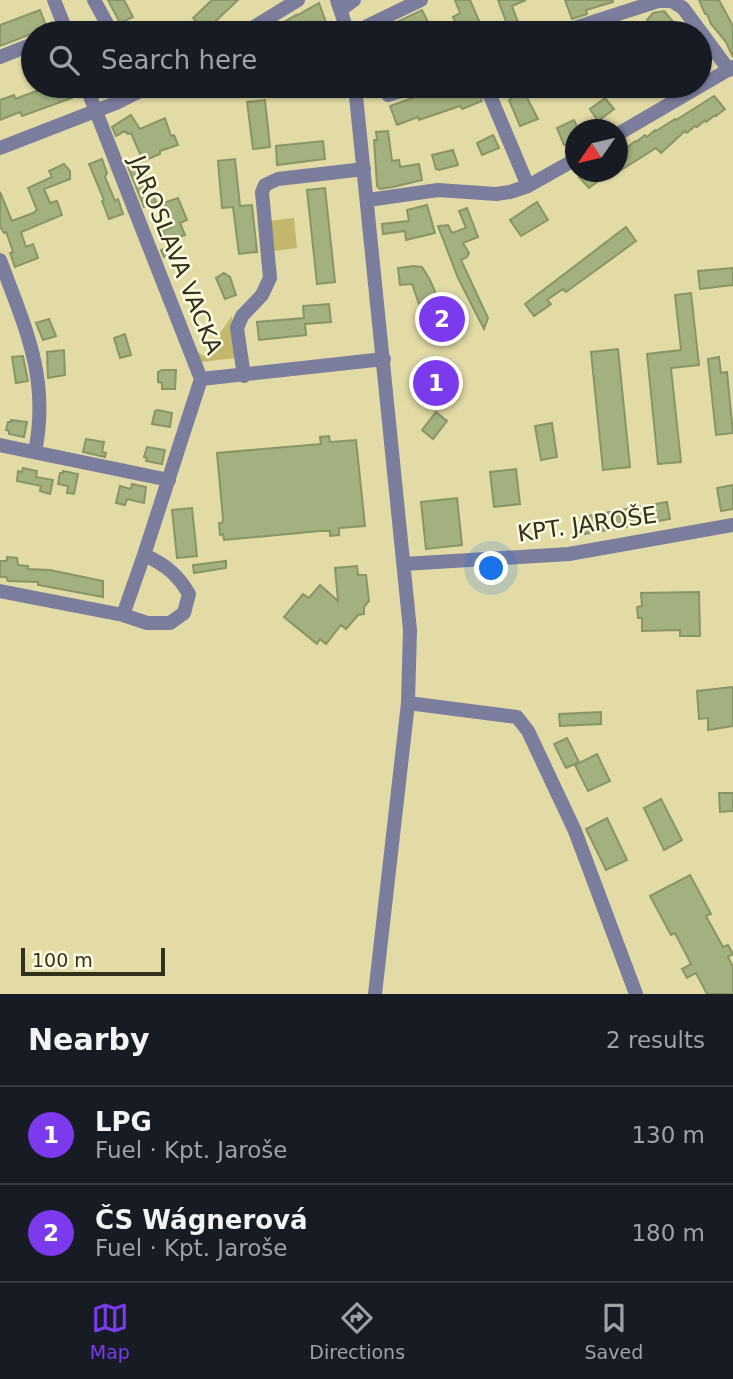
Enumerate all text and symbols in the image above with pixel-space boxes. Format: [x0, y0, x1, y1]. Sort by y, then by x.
search box [21, 21, 712, 98]
icon: search [45, 41, 83, 79]
text: Search here [101, 45, 257, 75]
north arrow [565, 119, 628, 182]
street label: JAROSLAVA VACKA [124, 150, 228, 358]
pin: 2 [419, 293, 465, 345]
pin: 1 [413, 357, 459, 409]
street label: KPT. JAROŠE [516, 500, 658, 547]
your location [474, 551, 508, 585]
scale bar [21, 945, 164, 977]
text: 100 m [32, 949, 93, 971]
text: Nearby [28, 1022, 150, 1057]
text: 2 results [606, 1027, 705, 1053]
text: LPG [95, 1107, 152, 1137]
text: 1 [43, 1122, 59, 1148]
text: 130 m [631, 1122, 705, 1148]
text: Fuel · Kpt. Jaroše [95, 1137, 287, 1163]
text: ČS Wágnerová [95, 1205, 308, 1235]
text: 2 [43, 1220, 59, 1246]
text: 180 m [631, 1220, 705, 1246]
text: Fuel · Kpt. Jaroše [95, 1235, 287, 1261]
tab: Map [90, 1299, 130, 1363]
tab: Directions [309, 1299, 405, 1363]
tab: Saved [585, 1299, 643, 1363]

